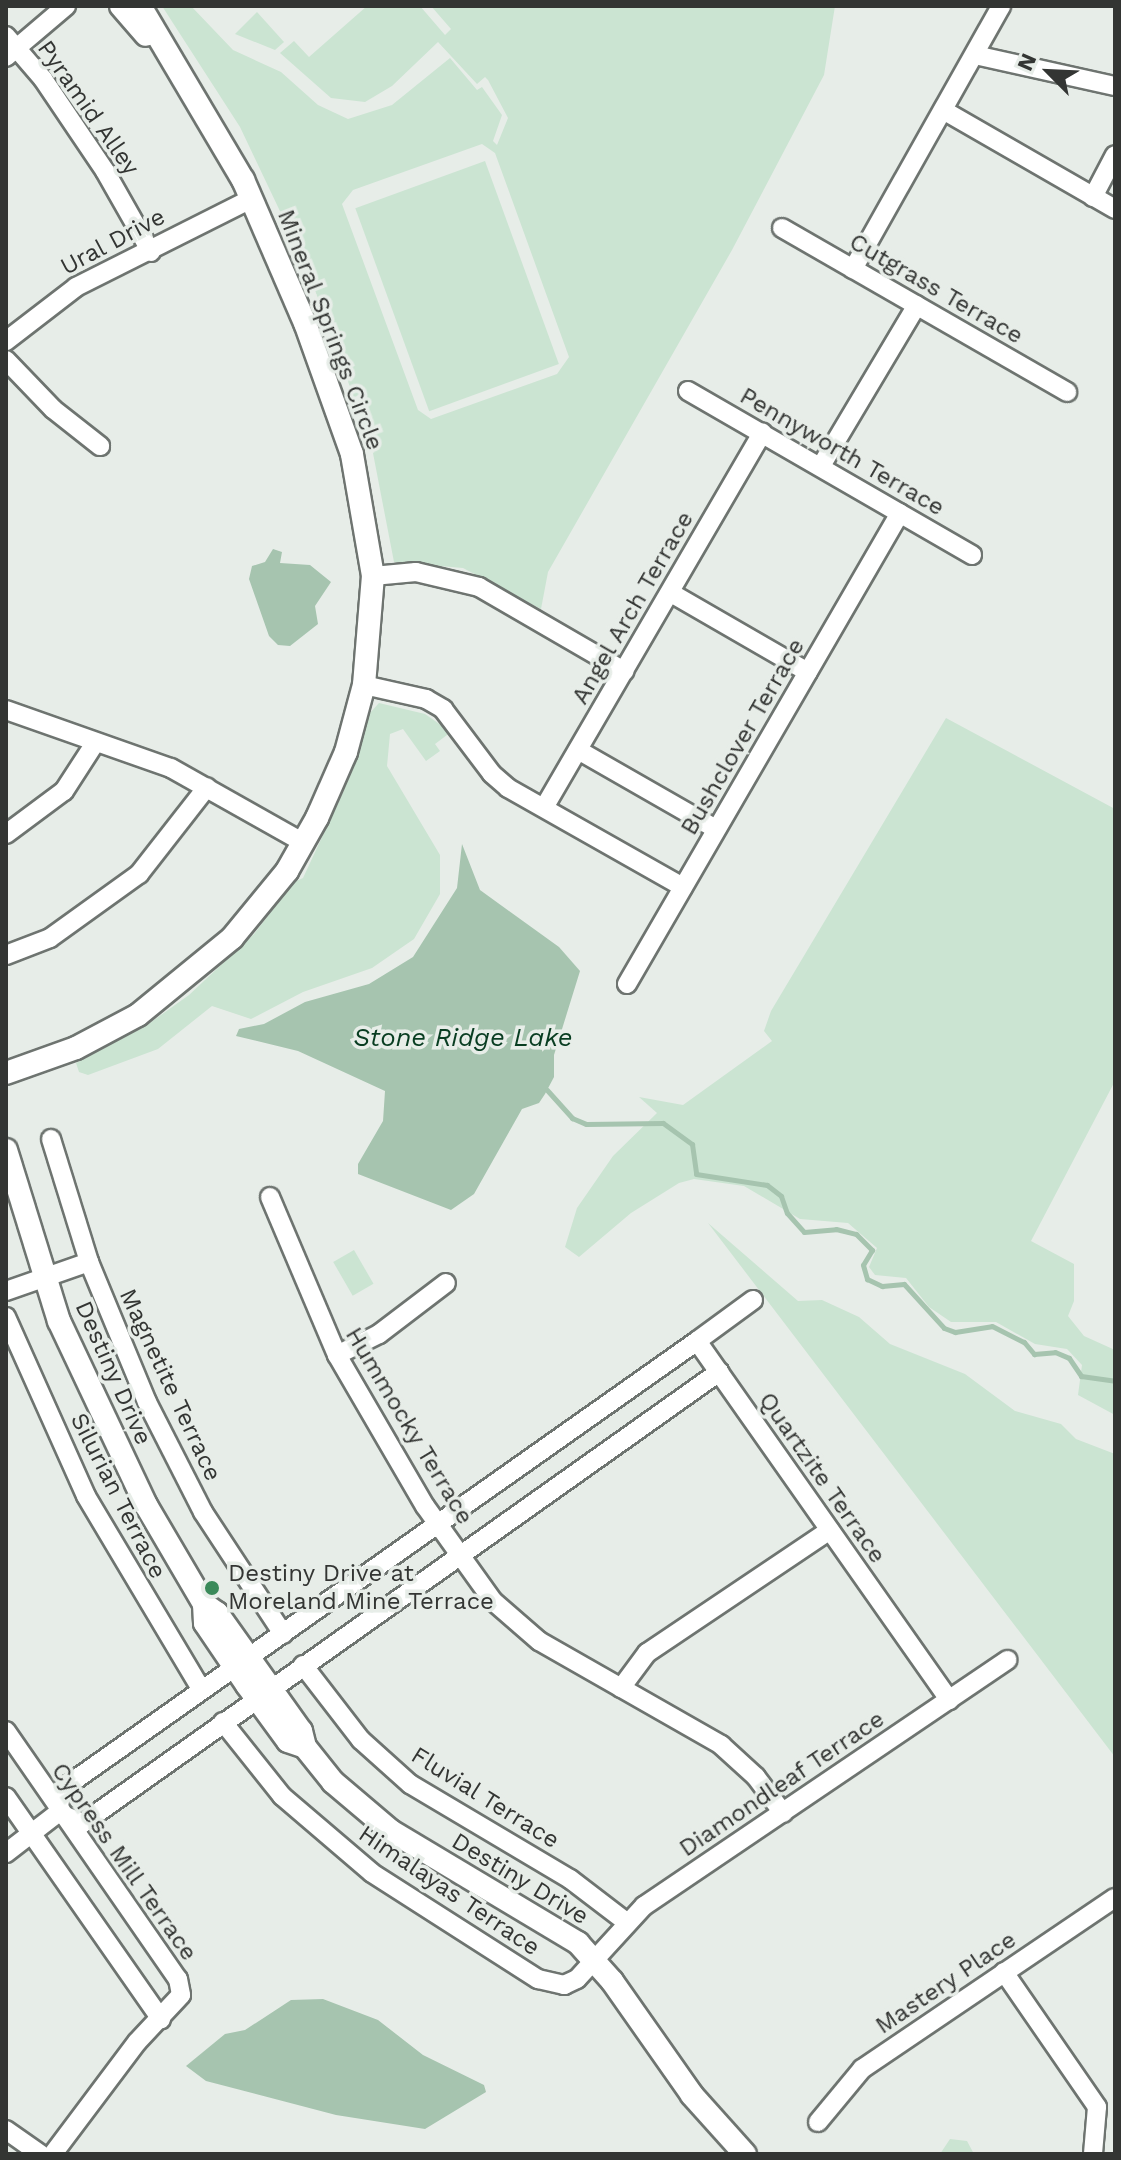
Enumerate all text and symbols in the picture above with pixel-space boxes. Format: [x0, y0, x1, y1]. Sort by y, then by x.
north arrow [1009, 32, 1089, 112]
street label: Pyramid Alley [31, 35, 145, 181]
text: N [1012, 49, 1041, 75]
street label: Ural Drive [55, 202, 171, 282]
street label: Mineral Springs Circle [271, 205, 389, 455]
street label: Cutgrass Terrace [844, 227, 1028, 351]
street label: Pennyworth Terrace [734, 382, 950, 522]
street label: Angel Arch Terrace [565, 505, 701, 711]
street label: Bushclover Terrace [675, 633, 811, 841]
water label: Stone Ridge Lake [353, 1022, 573, 1054]
street label: Magnetite Terrace [113, 1284, 227, 1486]
street label: Destiny Drive [68, 1296, 158, 1450]
street label: Hummocky Terrace [339, 1322, 479, 1530]
street label: Quartzite Terrace [752, 1387, 892, 1569]
street label: Silurian Terrace [64, 1408, 172, 1584]
place label: Destiny Drive at Moreland Mine Terrace [228, 1560, 495, 1616]
marker: Destiny Drive at Moreland Mine Terrace [203, 1579, 221, 1597]
street label: Diamondleaf Terrace [673, 1704, 891, 1864]
street label: Fluvial Terrace [405, 1741, 565, 1855]
street label: Cypress Mill Terrace [44, 1757, 204, 1967]
street label: Himalayas Terrace [353, 1820, 545, 1962]
street label: Destiny Drive [446, 1827, 594, 1931]
street label: Mastery Place [870, 1925, 1022, 2041]

